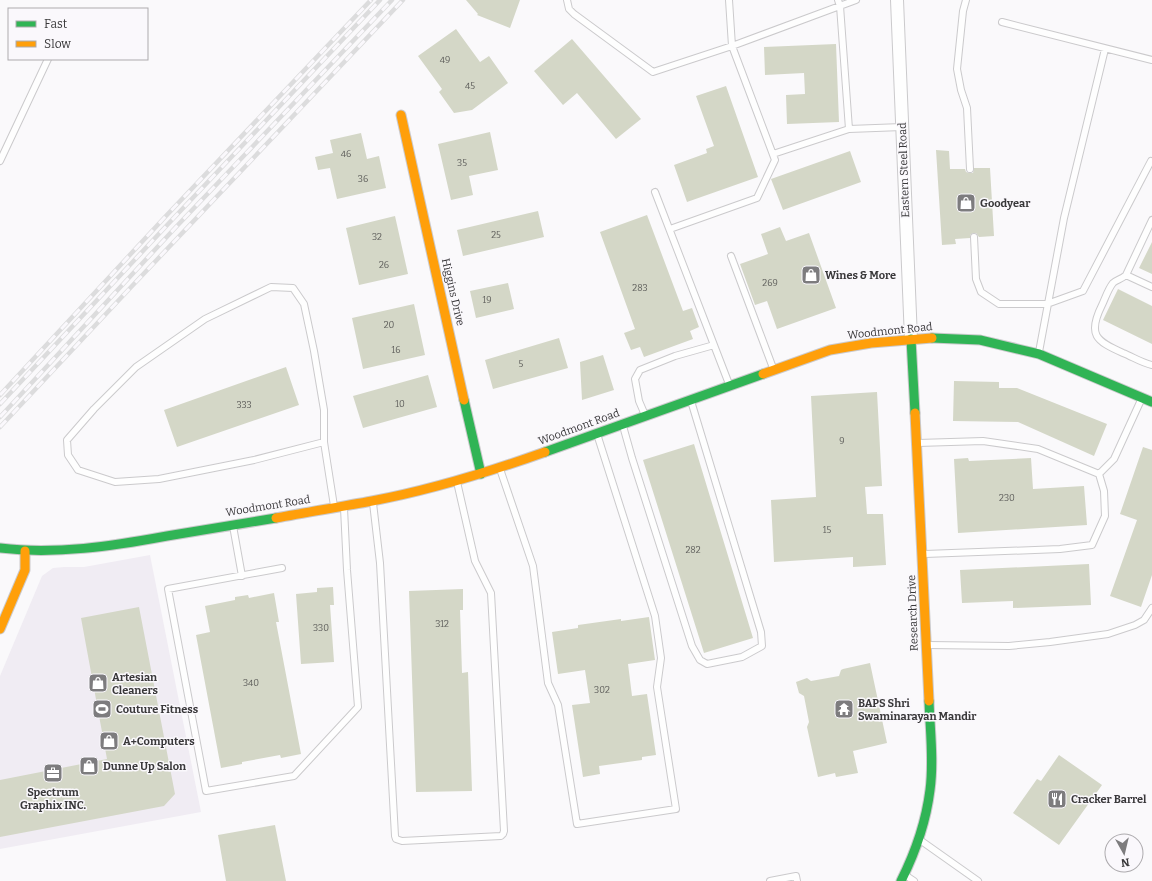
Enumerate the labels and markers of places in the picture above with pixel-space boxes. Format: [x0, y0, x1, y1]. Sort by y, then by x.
shop icon: Goodyear [955, 192, 977, 214]
place label: Goodyear [980, 197, 1031, 210]
shop icon: Wines & More [800, 264, 822, 286]
place label: Wines & More [825, 269, 896, 282]
place label: Artesian Cleaners [112, 671, 159, 697]
shop icon: Artesian Cleaners [87, 672, 109, 694]
place label: BAPS Shri Swaminarayan Mandir [858, 697, 977, 723]
sports icon: Couture Fitness [91, 698, 113, 720]
temple icon: BAPS Shri Swaminarayan Mandir [833, 698, 855, 720]
place label: Couture Fitness [116, 703, 199, 716]
shop icon: A+Computers [98, 730, 120, 752]
place label: A+Computers [123, 735, 195, 748]
shop icon: Dunne Up Salon [78, 755, 100, 777]
place label: Dunne Up Salon [103, 760, 186, 773]
office icon: Spectrum Graphix INC. [42, 762, 64, 784]
place label: Spectrum Graphix INC. [20, 786, 86, 812]
restaurant icon: Cracker Barrel [1046, 788, 1068, 810]
place label: Cracker Barrel [1071, 793, 1147, 806]

